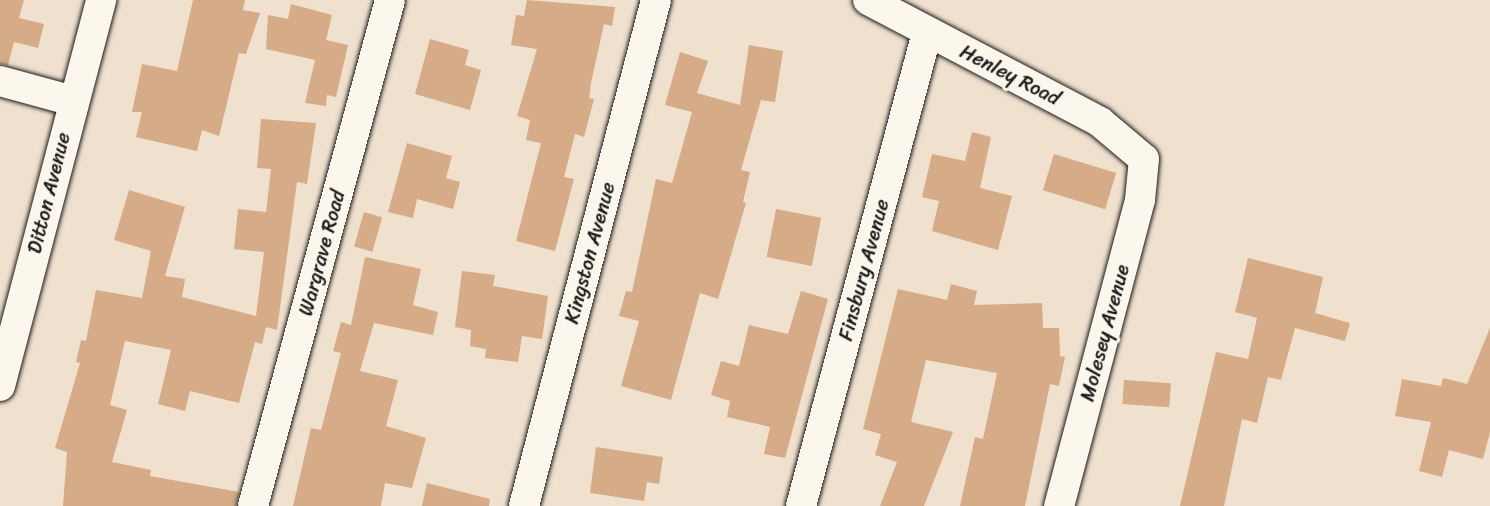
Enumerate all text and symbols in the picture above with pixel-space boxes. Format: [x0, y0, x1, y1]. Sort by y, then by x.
street label: Henley Road [956, 39, 1064, 111]
street label: Ditton Avenue [22, 130, 76, 256]
street label: Kingston Avenue [560, 180, 620, 326]
street label: Wargrave Road [294, 188, 350, 318]
street label: Finsbury Avenue [834, 197, 894, 343]
street label: Molesey Avenue [1075, 262, 1135, 404]

